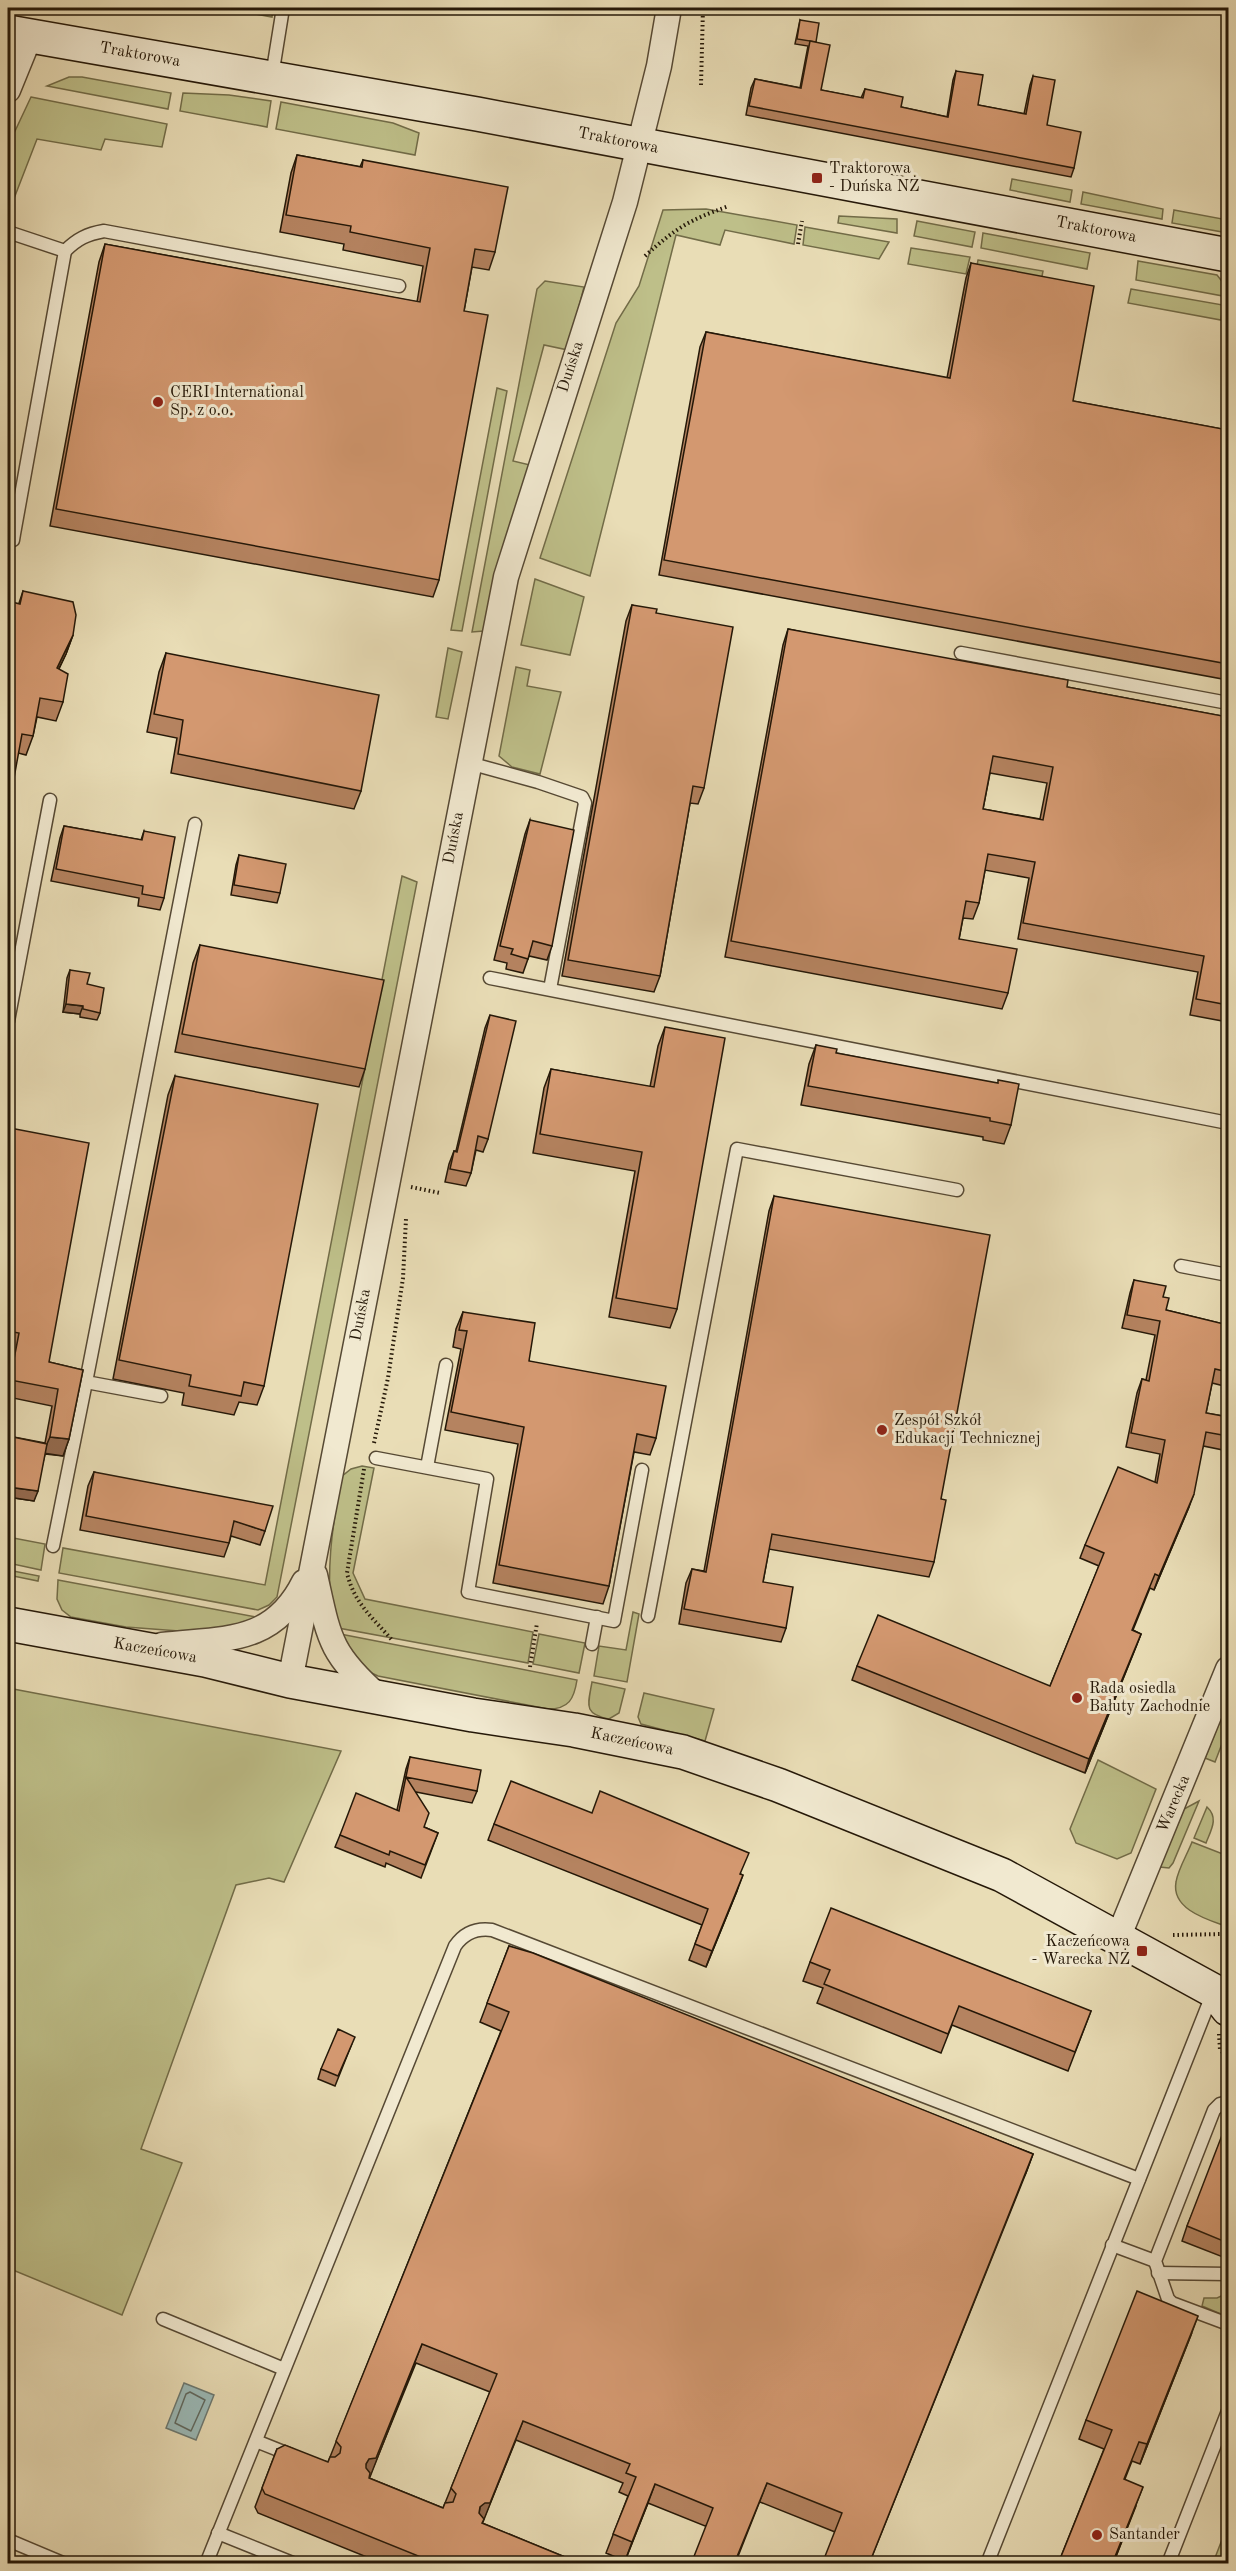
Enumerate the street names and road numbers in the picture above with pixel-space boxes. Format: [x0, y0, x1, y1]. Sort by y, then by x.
street label: Traktorowa [98, 40, 182, 70]
street label: Traktorowa [576, 125, 660, 157]
street label: Traktorowa [1054, 214, 1138, 246]
street label: Duńska [555, 339, 587, 395]
street label: Duńska [441, 810, 467, 865]
street label: Duńska [348, 1287, 374, 1342]
street label: Kaczeńcowa [112, 1636, 198, 1666]
street label: Kaczeńcowa [589, 1725, 675, 1759]
street label: Warecka [1155, 1773, 1193, 1835]

